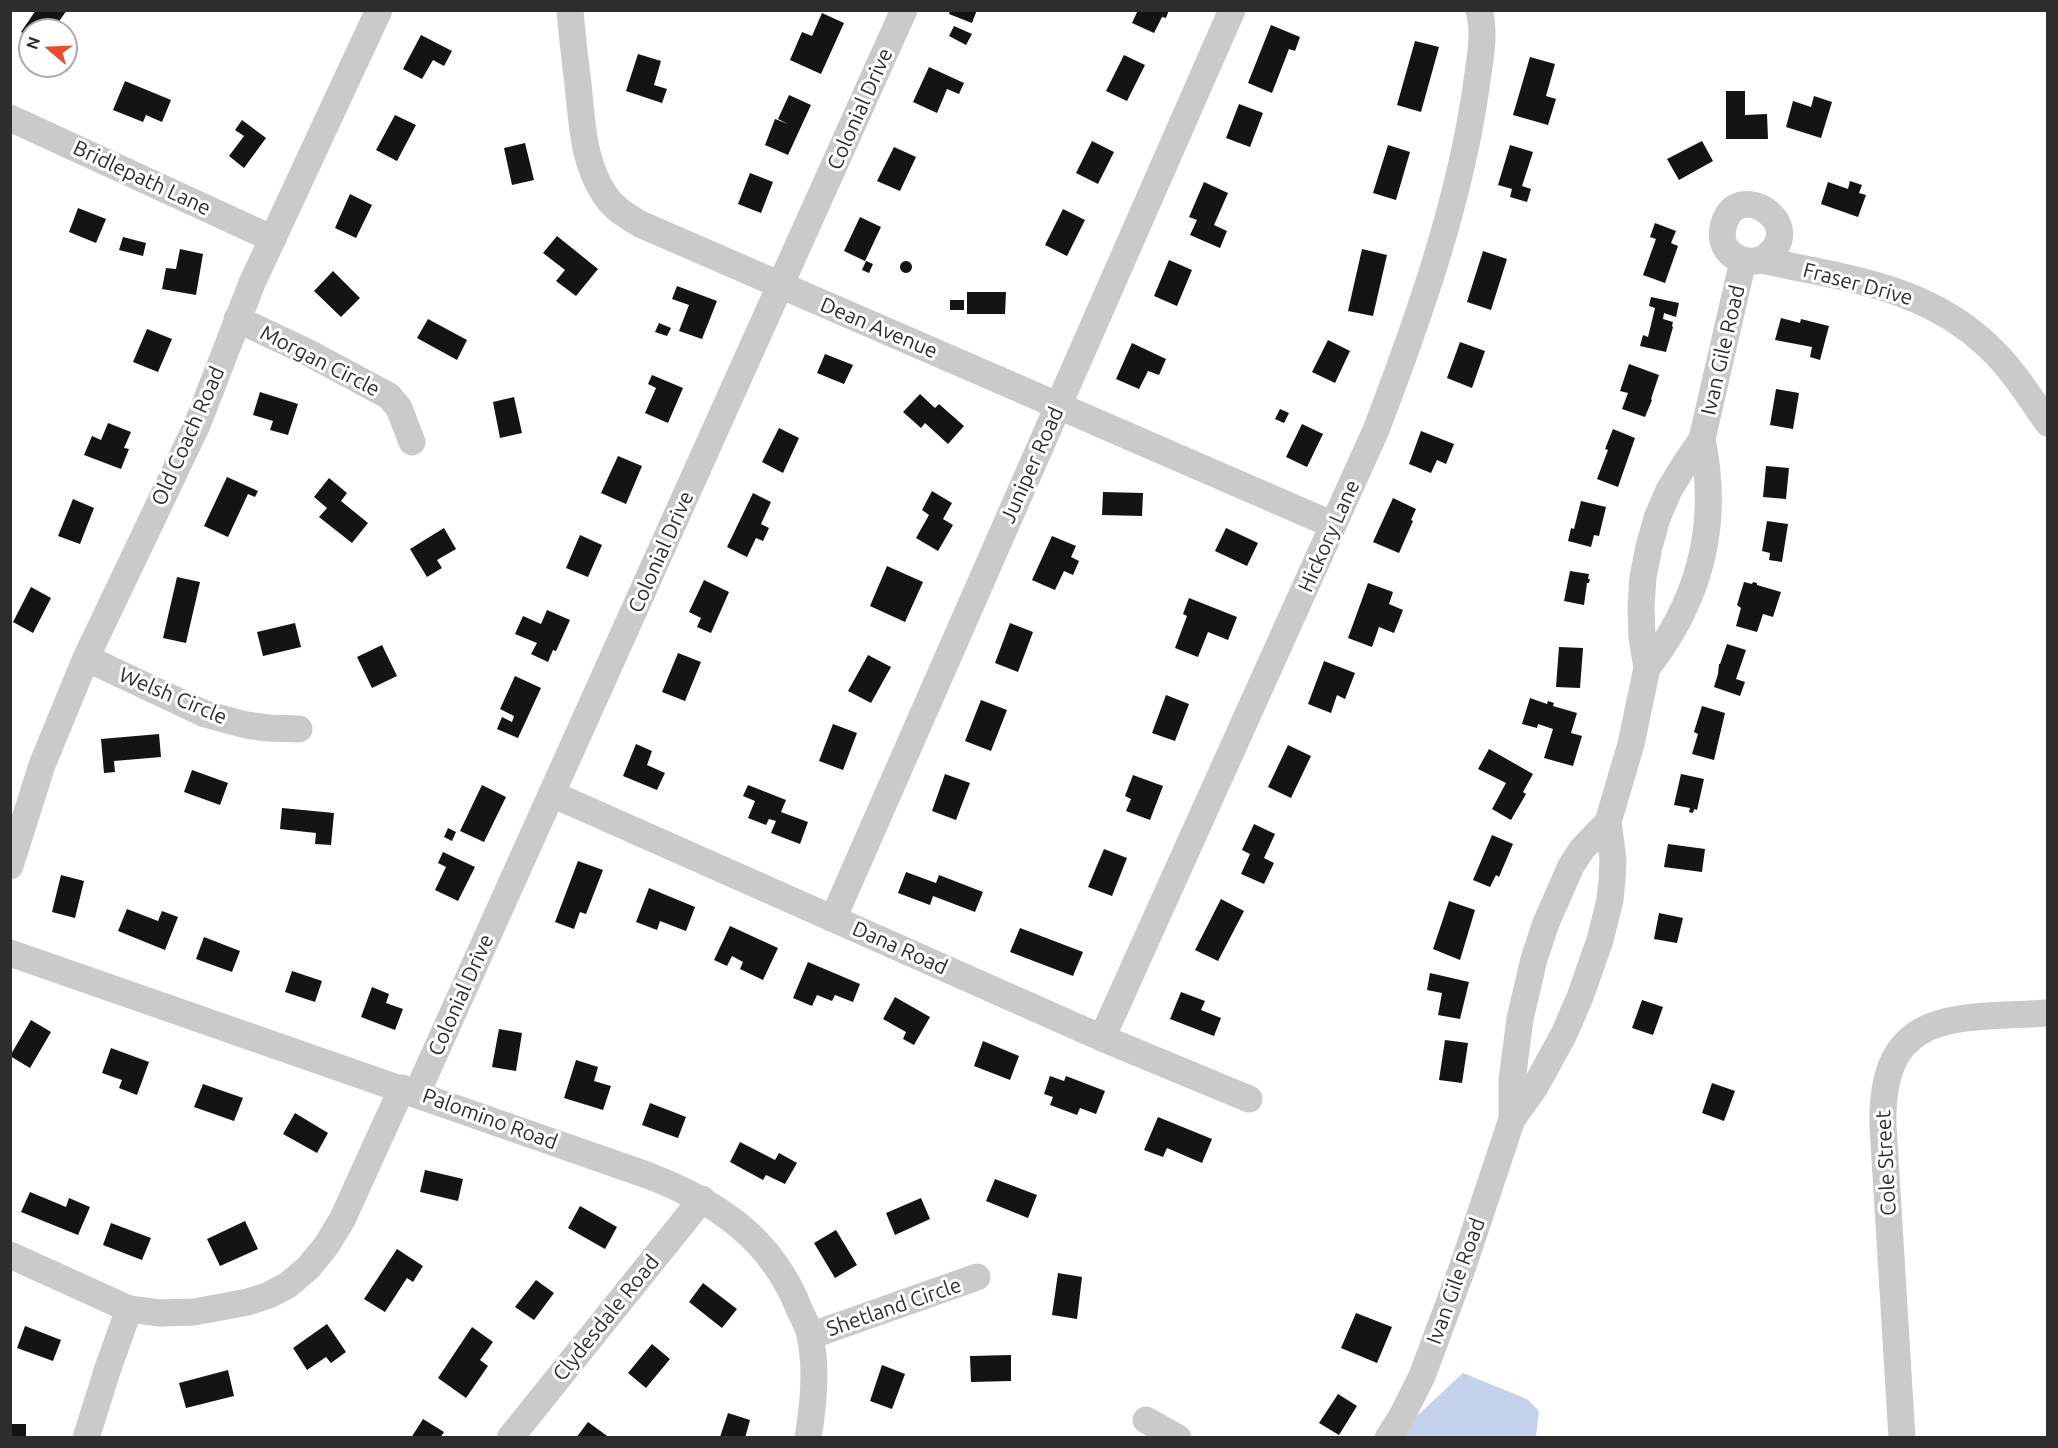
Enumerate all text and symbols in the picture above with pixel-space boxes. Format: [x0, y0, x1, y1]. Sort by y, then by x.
north arrow [18, 18, 78, 78]
text: N [22, 34, 43, 51]
street label: Colonial Drive [822, 44, 898, 174]
street label: Bridlepath Lane [69, 135, 215, 221]
street label: Fraser Drive [1800, 257, 1916, 311]
street label: Ivan Gile Road [1696, 283, 1750, 417]
street label: Dean Avenue [817, 292, 941, 364]
street label: Morgan Circle [256, 320, 384, 402]
street label: Old Coach Road [146, 362, 230, 510]
street label: Juniper Road [995, 403, 1069, 527]
street label: Hickory Lane [1293, 476, 1365, 596]
street label: Colonial Drive [623, 487, 699, 617]
street label: Welsh Circle [115, 662, 231, 730]
street label: Dana Road [848, 916, 952, 980]
street label: Colonial Drive [423, 930, 499, 1060]
street label: Palomino Road [419, 1083, 561, 1155]
street label: Cole Street [1871, 1110, 1901, 1216]
street label: Ivan Gile Road [1421, 1214, 1491, 1348]
street label: Clydesdale Road [547, 1250, 665, 1386]
street label: Shetland Circle [823, 1272, 965, 1342]

